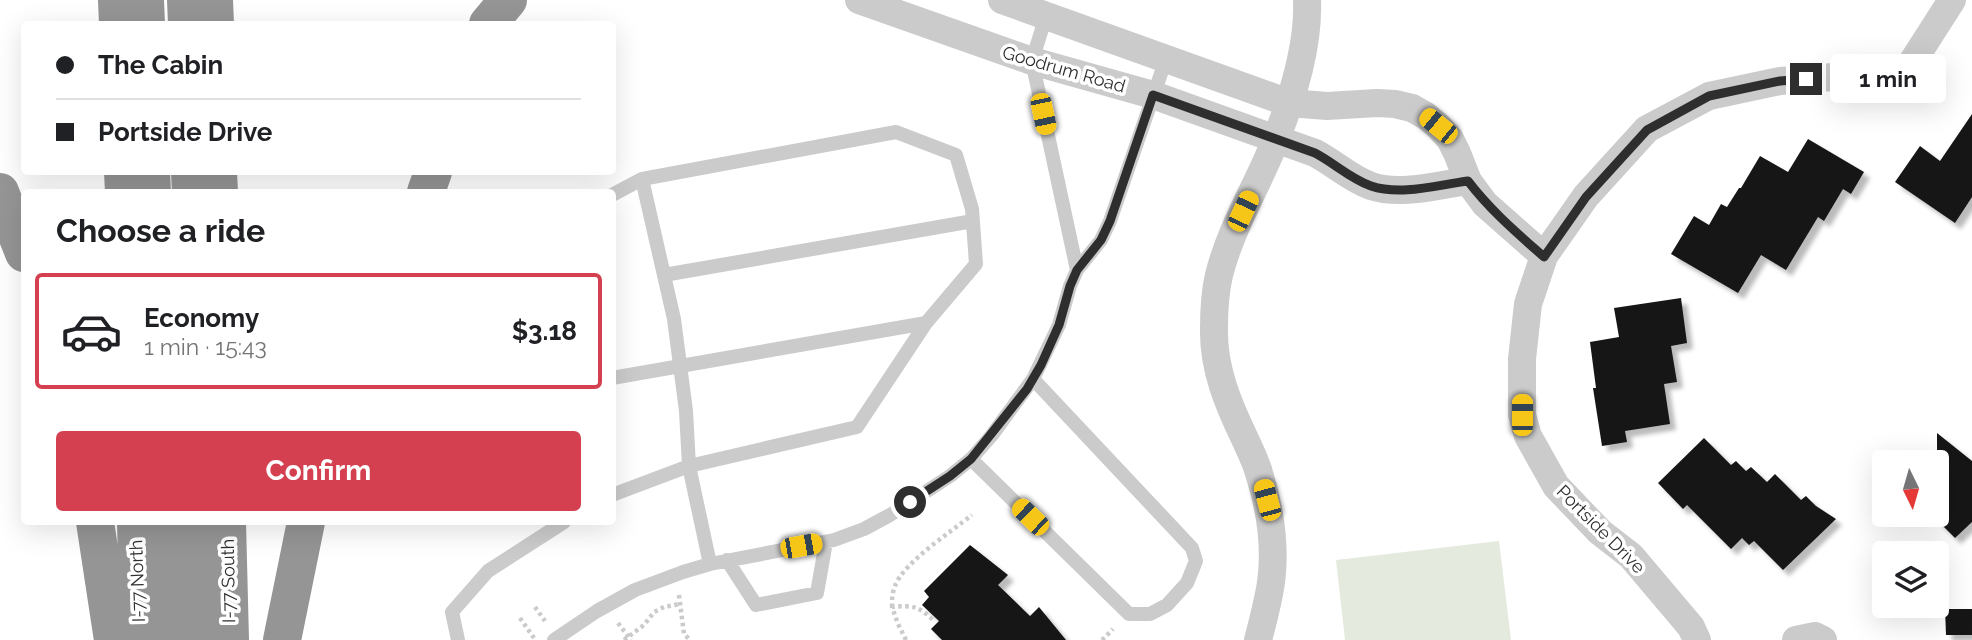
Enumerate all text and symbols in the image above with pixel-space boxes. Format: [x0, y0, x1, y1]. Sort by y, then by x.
street label: Goodrum Road [1000, 41, 1128, 97]
text: The Cabin [98, 50, 223, 80]
callout: 1 min [1830, 55, 1946, 104]
route end [1790, 63, 1822, 95]
text: 1 min [1859, 65, 1917, 92]
car [1029, 91, 1058, 137]
car [1416, 105, 1461, 147]
text: Portside Drive [98, 117, 272, 147]
car [1225, 188, 1262, 234]
text: Choose a ride [56, 212, 265, 249]
icon: car [60, 300, 123, 363]
text: Economy [144, 303, 259, 333]
text: $3.18 [512, 316, 577, 346]
text: 1 min · 15:43 [144, 333, 267, 360]
car [1512, 394, 1533, 436]
button: Confirm [56, 431, 581, 511]
north arrow [1872, 450, 1950, 527]
map controls [1872, 450, 1949, 618]
car [1252, 477, 1283, 523]
street label: Portside Drive [1553, 481, 1650, 578]
route start [894, 486, 926, 518]
car [1008, 495, 1053, 539]
car [779, 532, 824, 560]
street label: I-77 North [125, 539, 149, 623]
street label: I-77 South [217, 539, 239, 623]
button: layers [1872, 541, 1949, 618]

